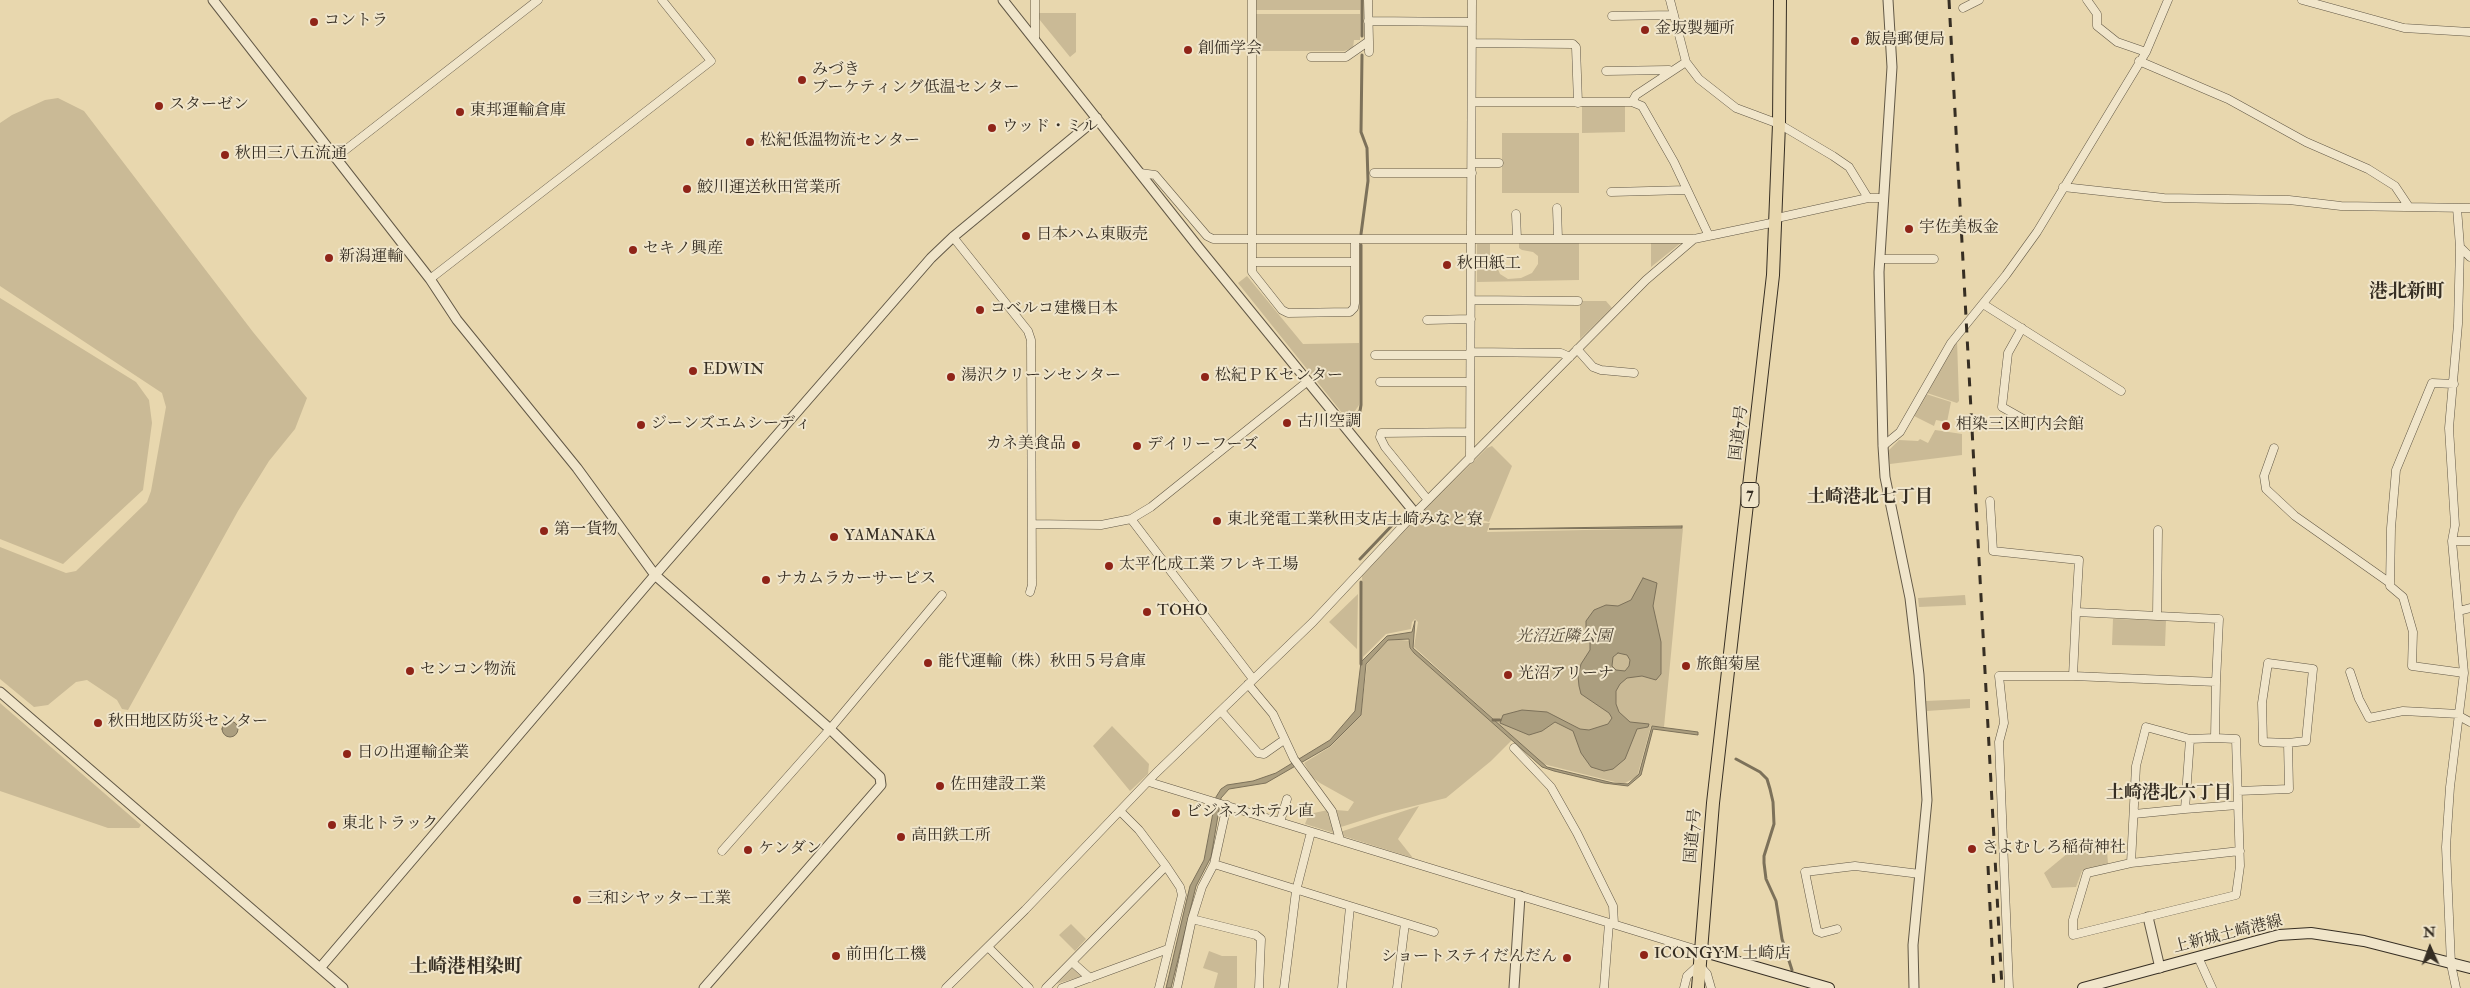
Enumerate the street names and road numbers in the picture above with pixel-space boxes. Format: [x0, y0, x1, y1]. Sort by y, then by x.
street label: 国道7号 [1727, 404, 1753, 462]
road number: 7 [1741, 482, 1759, 508]
street label: 国道7号 [1682, 808, 1706, 864]
street label: 上新城土崎港線 [2171, 912, 2285, 958]

